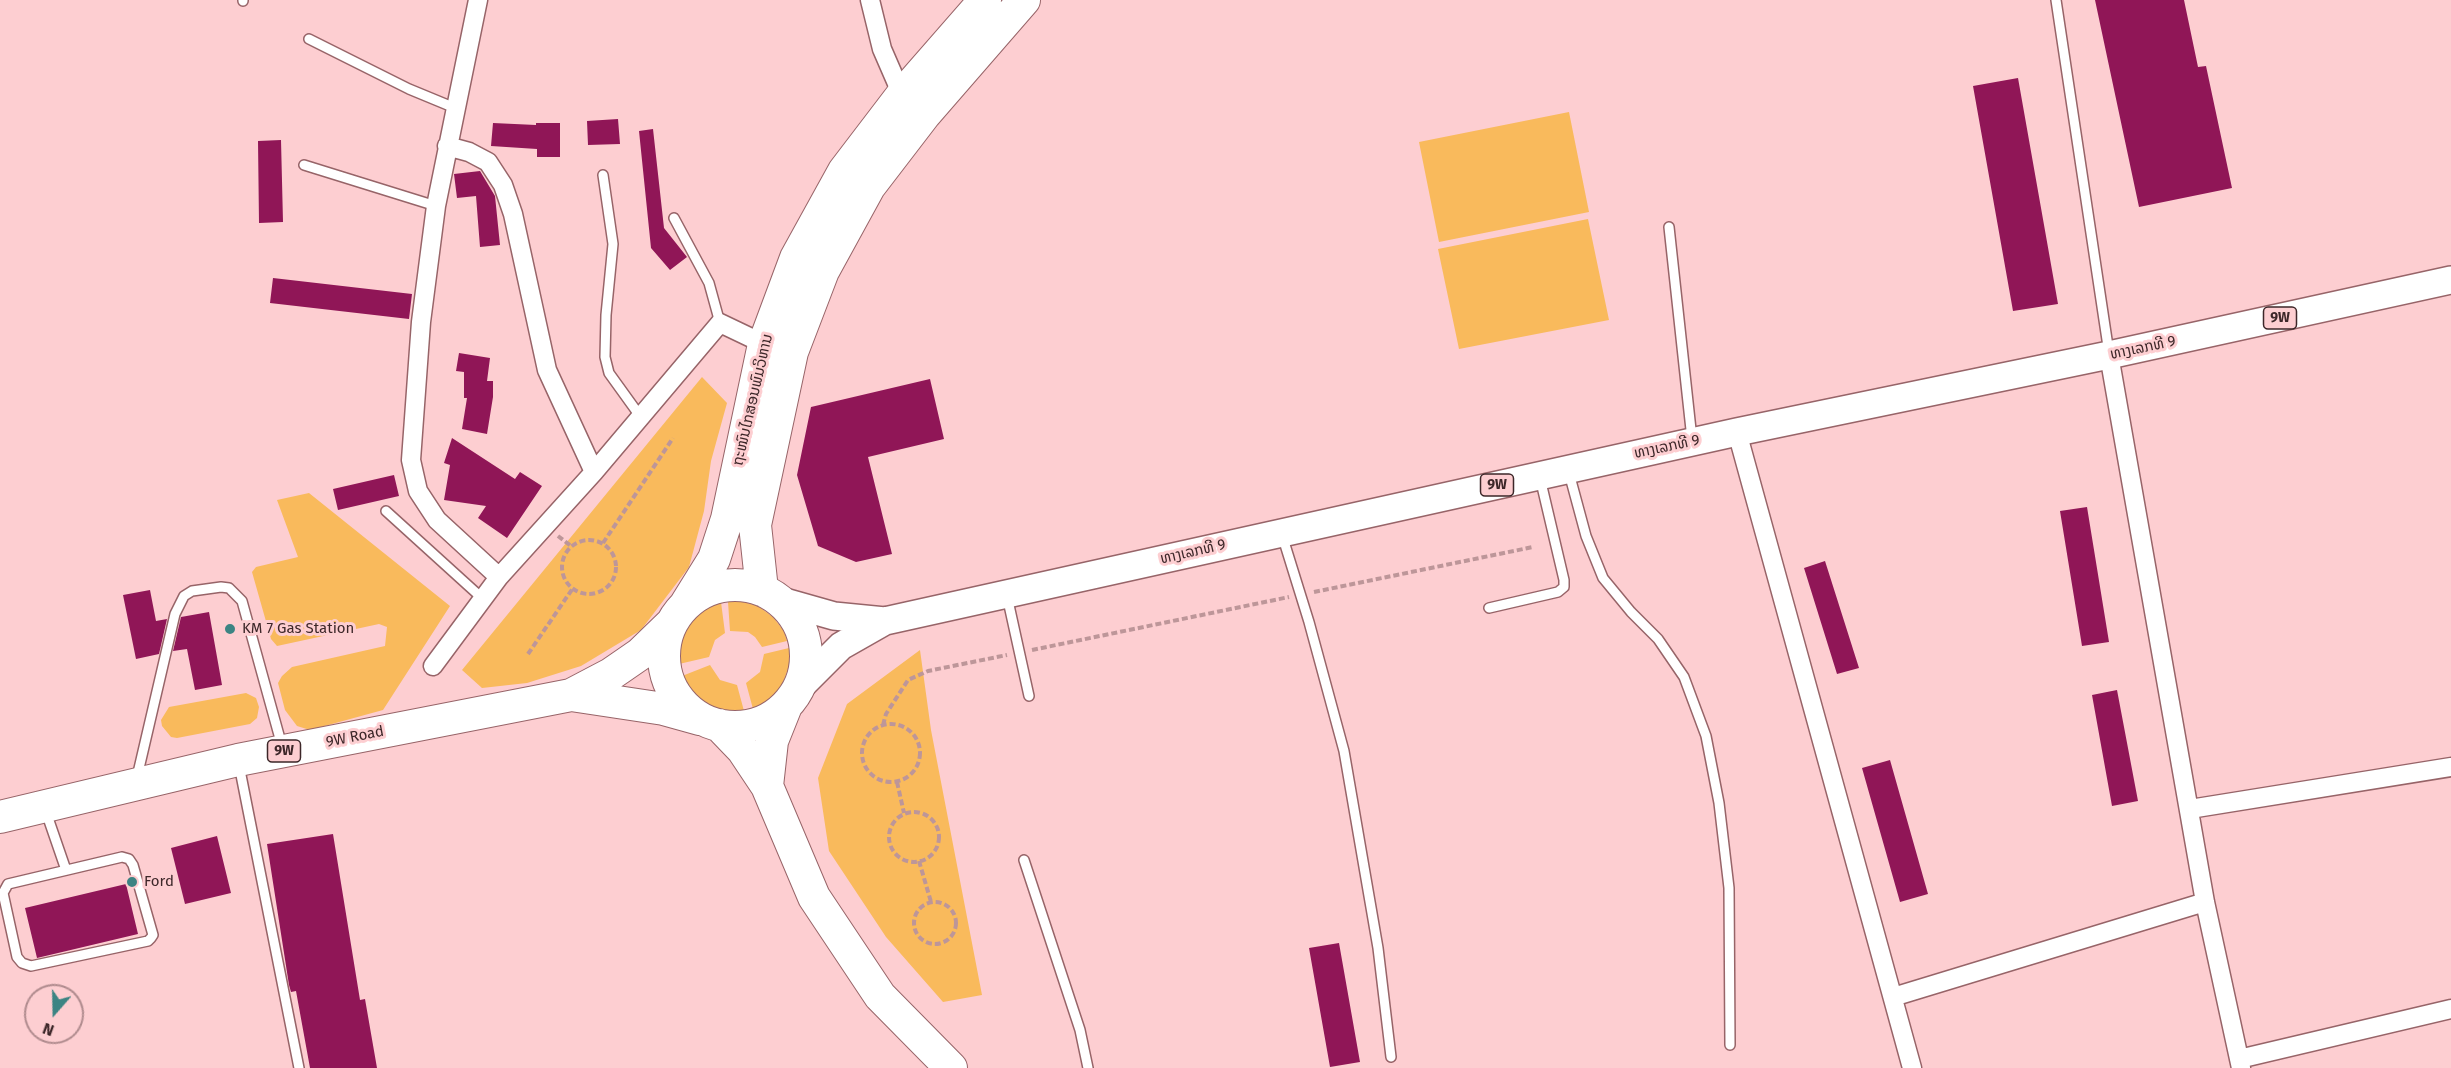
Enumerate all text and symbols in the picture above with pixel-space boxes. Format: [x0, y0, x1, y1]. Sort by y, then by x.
road number: 9W [2264, 307, 2296, 329]
street label: ຖະໜົນໄກສອນພົມວິຫານ [729, 332, 777, 468]
street label: ທາງເລກທີ 9 [2108, 332, 2178, 364]
street label: ທາງເລກທີ 9 [1632, 431, 1702, 463]
road number: 9W [1480, 474, 1514, 496]
street label: ທາງເລກທີ 9 [1158, 536, 1228, 568]
place label: KM 7 Gas Station [242, 620, 354, 638]
marker: KM 7 Gas Station [223, 622, 237, 636]
street label: 9W Road [324, 723, 386, 751]
road number: 9W [268, 740, 300, 762]
place label: Ford [144, 873, 174, 891]
marker: Ford [125, 875, 139, 889]
north arrow [24, 984, 84, 1044]
text: N [40, 1019, 57, 1040]

